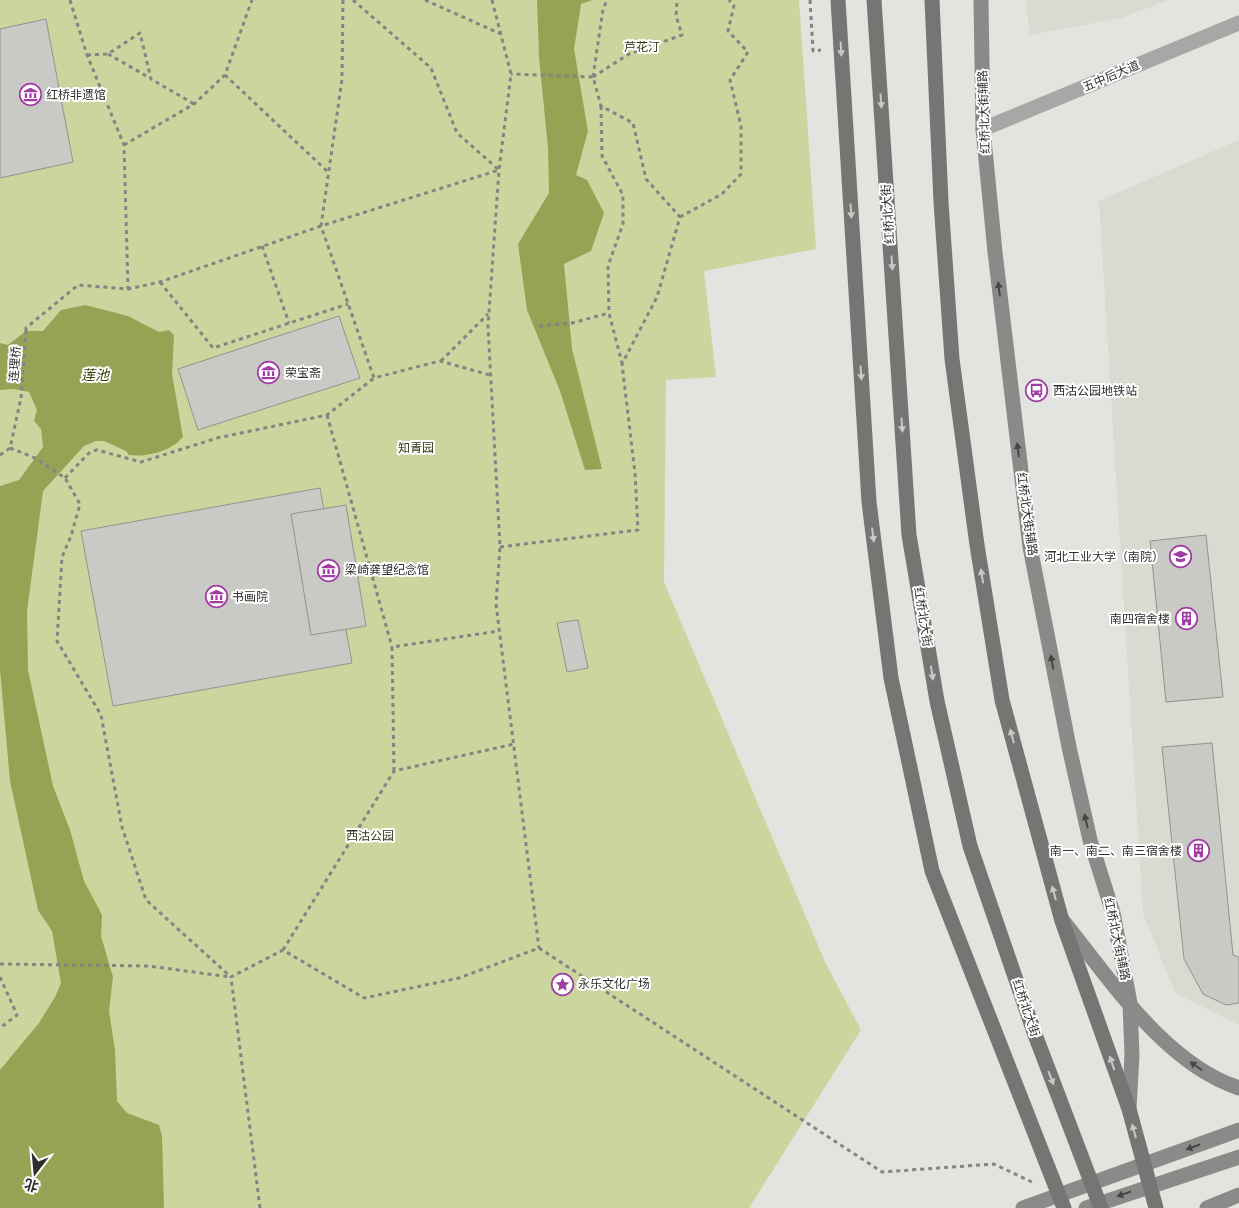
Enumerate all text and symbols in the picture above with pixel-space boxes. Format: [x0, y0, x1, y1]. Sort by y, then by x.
park label: 芦花汀 [624, 40, 660, 54]
one-way arrow [838, 41, 846, 57]
street label: 五中后大道 [1081, 58, 1141, 94]
street label: 红桥北大街辅路 [976, 70, 992, 154]
museum icon: 红桥非遗馆 [18, 83, 42, 107]
place label: 红桥非遗馆 [46, 88, 106, 102]
one-way arrow [877, 93, 885, 109]
street label: 红桥北大街 [879, 184, 897, 244]
one-way arrow [848, 203, 856, 219]
one-way arrow [888, 255, 896, 271]
one-way arrow [995, 280, 1003, 296]
street label: 连理桥 [7, 346, 23, 382]
museum icon: 荣宝斋 [257, 361, 281, 385]
one-way arrow [858, 365, 866, 381]
place label: 荣宝斋 [285, 366, 321, 380]
water label: 莲池 [81, 367, 111, 383]
bus stop icon: 西沽公园地铁站 [1025, 379, 1049, 403]
place label: 西沽公园地铁站 [1053, 384, 1137, 398]
one-way arrow [899, 418, 907, 434]
park label: 知青园 [398, 441, 434, 455]
one-way arrow [1014, 442, 1022, 458]
street label: 红桥北大街辅路 [1014, 471, 1040, 557]
one-way arrow [869, 527, 877, 543]
school or university icon: 河北工业大学（南院） [1168, 545, 1192, 569]
place label: 河北工业大学（南院） [1044, 550, 1164, 564]
museum icon: 梁崎龚望纪念馆 [317, 558, 341, 582]
place label: 梁崎龚望纪念馆 [345, 563, 429, 577]
one-way arrow [978, 568, 986, 584]
museum icon: 书画院 [204, 585, 228, 609]
street label: 红桥北大街 [911, 586, 935, 648]
place label: 书画院 [232, 590, 268, 604]
building icon: 南四宿舍楼 [1174, 607, 1198, 631]
place label: 南四宿舍楼 [1110, 612, 1170, 626]
one-way arrow [1048, 655, 1056, 670]
one-way arrow [929, 666, 937, 682]
one-way arrow [1007, 728, 1015, 743]
one-way arrow [1082, 814, 1090, 829]
park label: 西沽公园 [346, 829, 394, 843]
building icon: 南一、南二、南三宿舍楼 [1186, 839, 1210, 863]
place label: 南一、南二、南三宿舍楼 [1050, 844, 1182, 858]
one-way arrow [1050, 885, 1058, 900]
street label: 红桥北大街辅路 [1101, 896, 1133, 982]
place icon: 永乐文化广场 [550, 972, 574, 996]
place label: 永乐文化广场 [578, 977, 650, 991]
street label: 红桥北大街 [1010, 977, 1042, 1039]
one-way arrow [1108, 1055, 1116, 1070]
one-way arrow [1189, 1061, 1203, 1071]
one-way arrow [1048, 1070, 1055, 1085]
one-way arrow [1130, 1123, 1138, 1138]
one-way arrow [1186, 1144, 1201, 1151]
north arrow [10, 1148, 60, 1198]
text: 北 [22, 1176, 40, 1195]
one-way arrow [1117, 1191, 1132, 1199]

